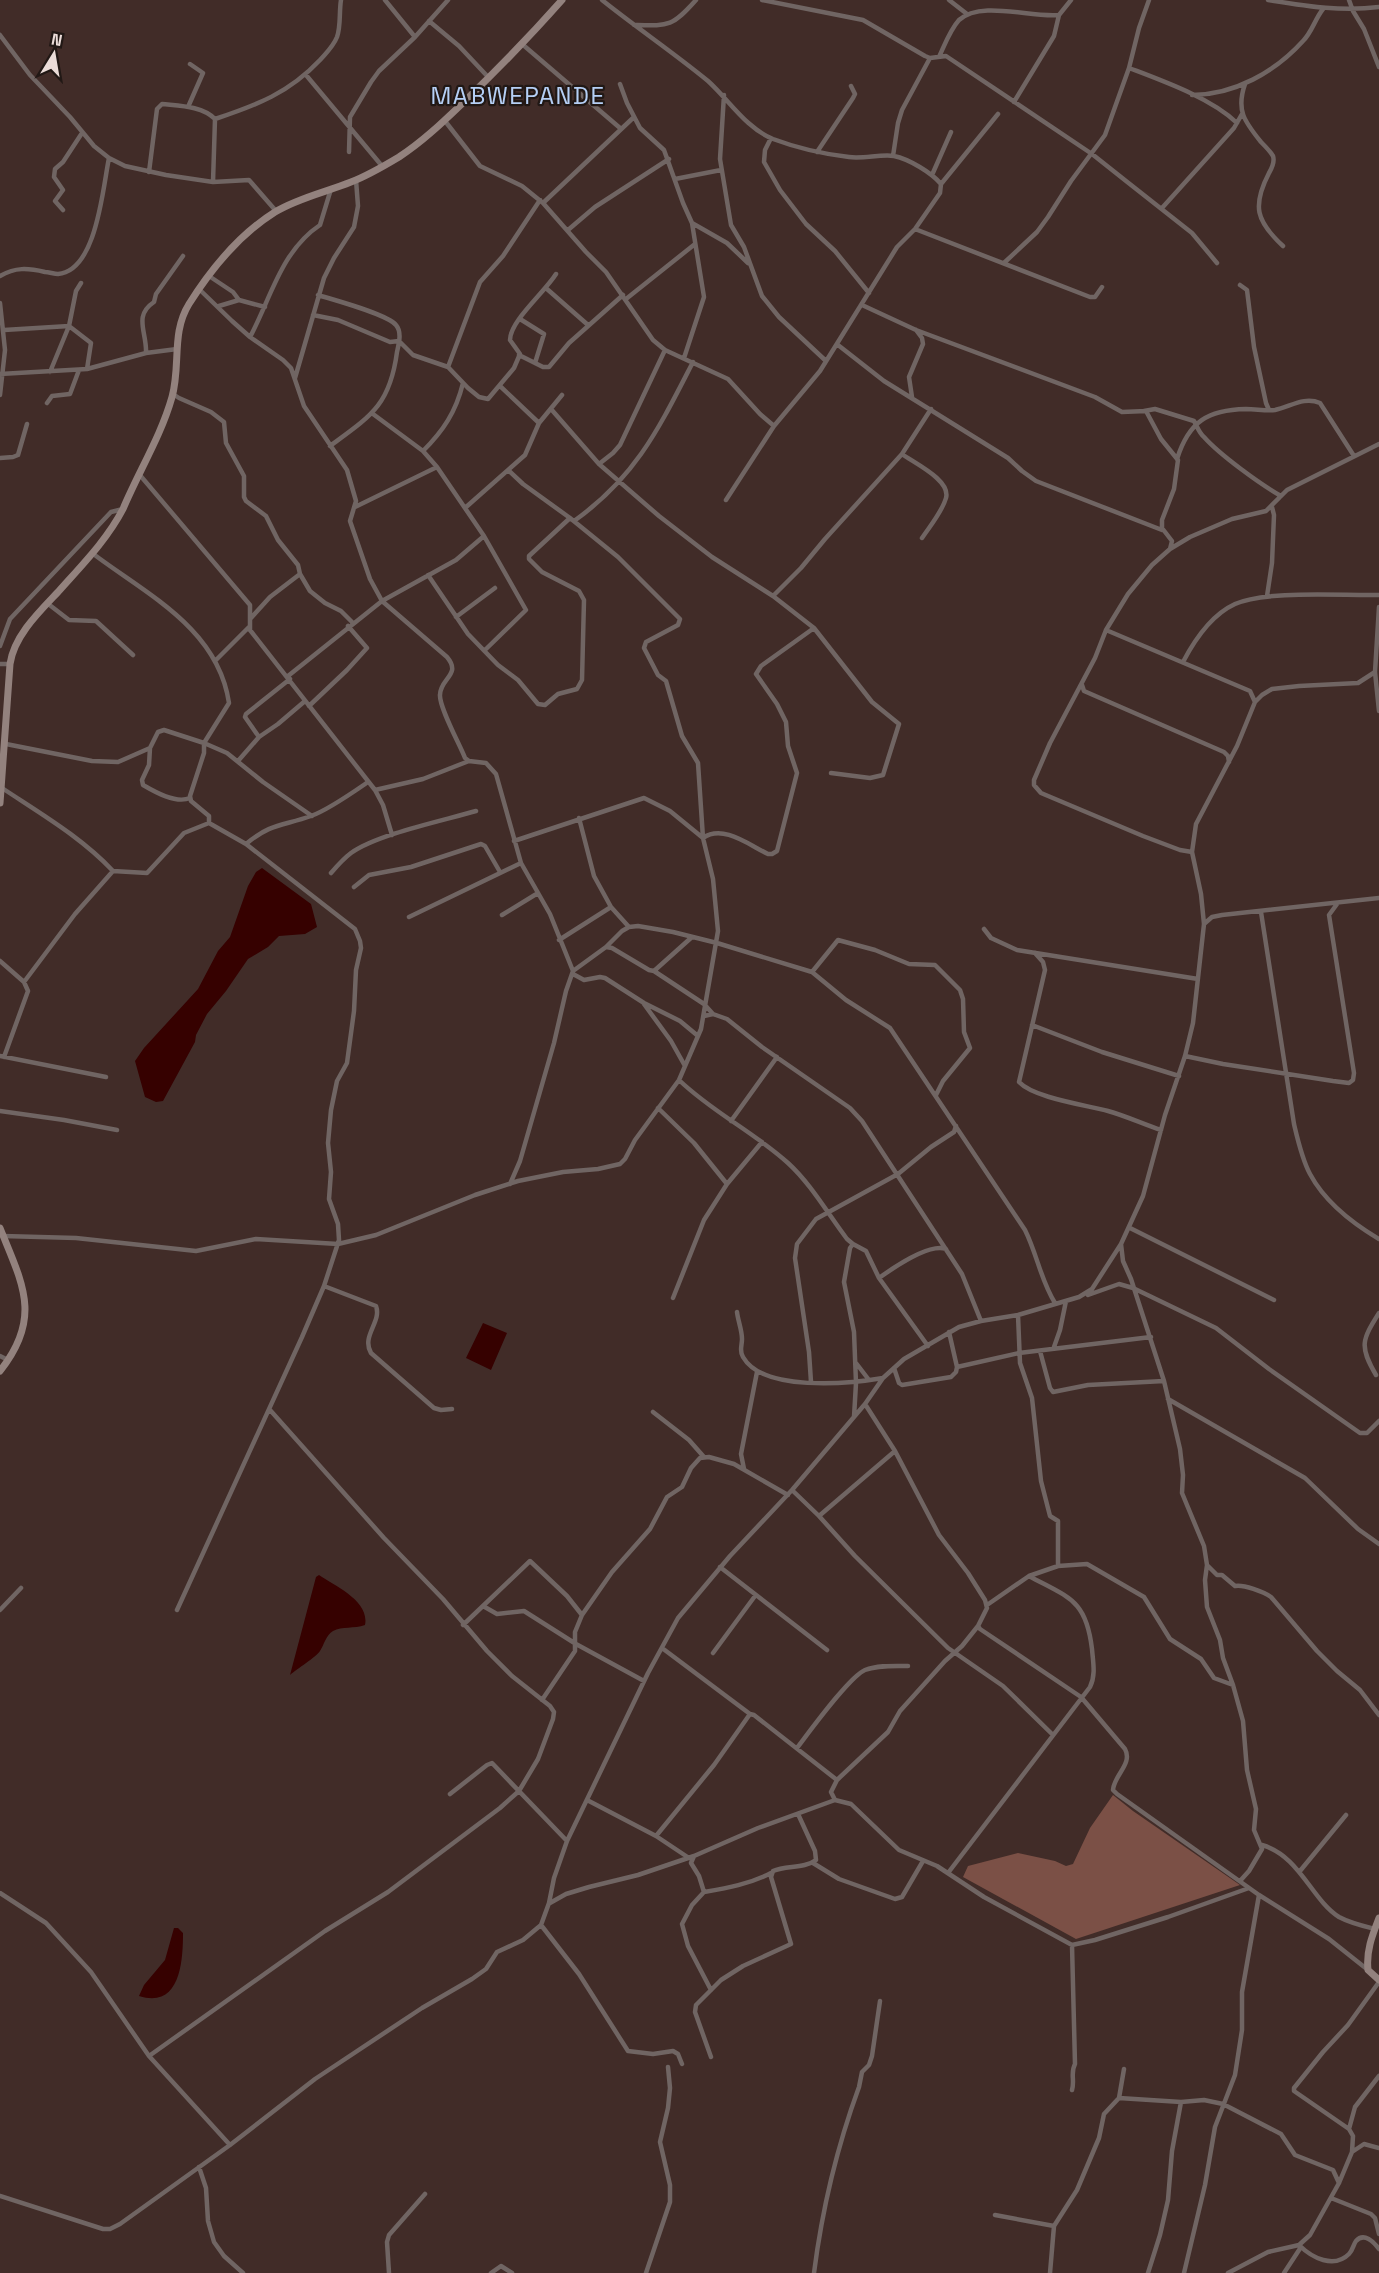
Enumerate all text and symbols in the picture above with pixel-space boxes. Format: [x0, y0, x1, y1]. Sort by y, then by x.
north arrow [24, 24, 84, 84]
text: N [49, 28, 64, 51]
district label: MABWEPANDE [431, 80, 605, 111]

